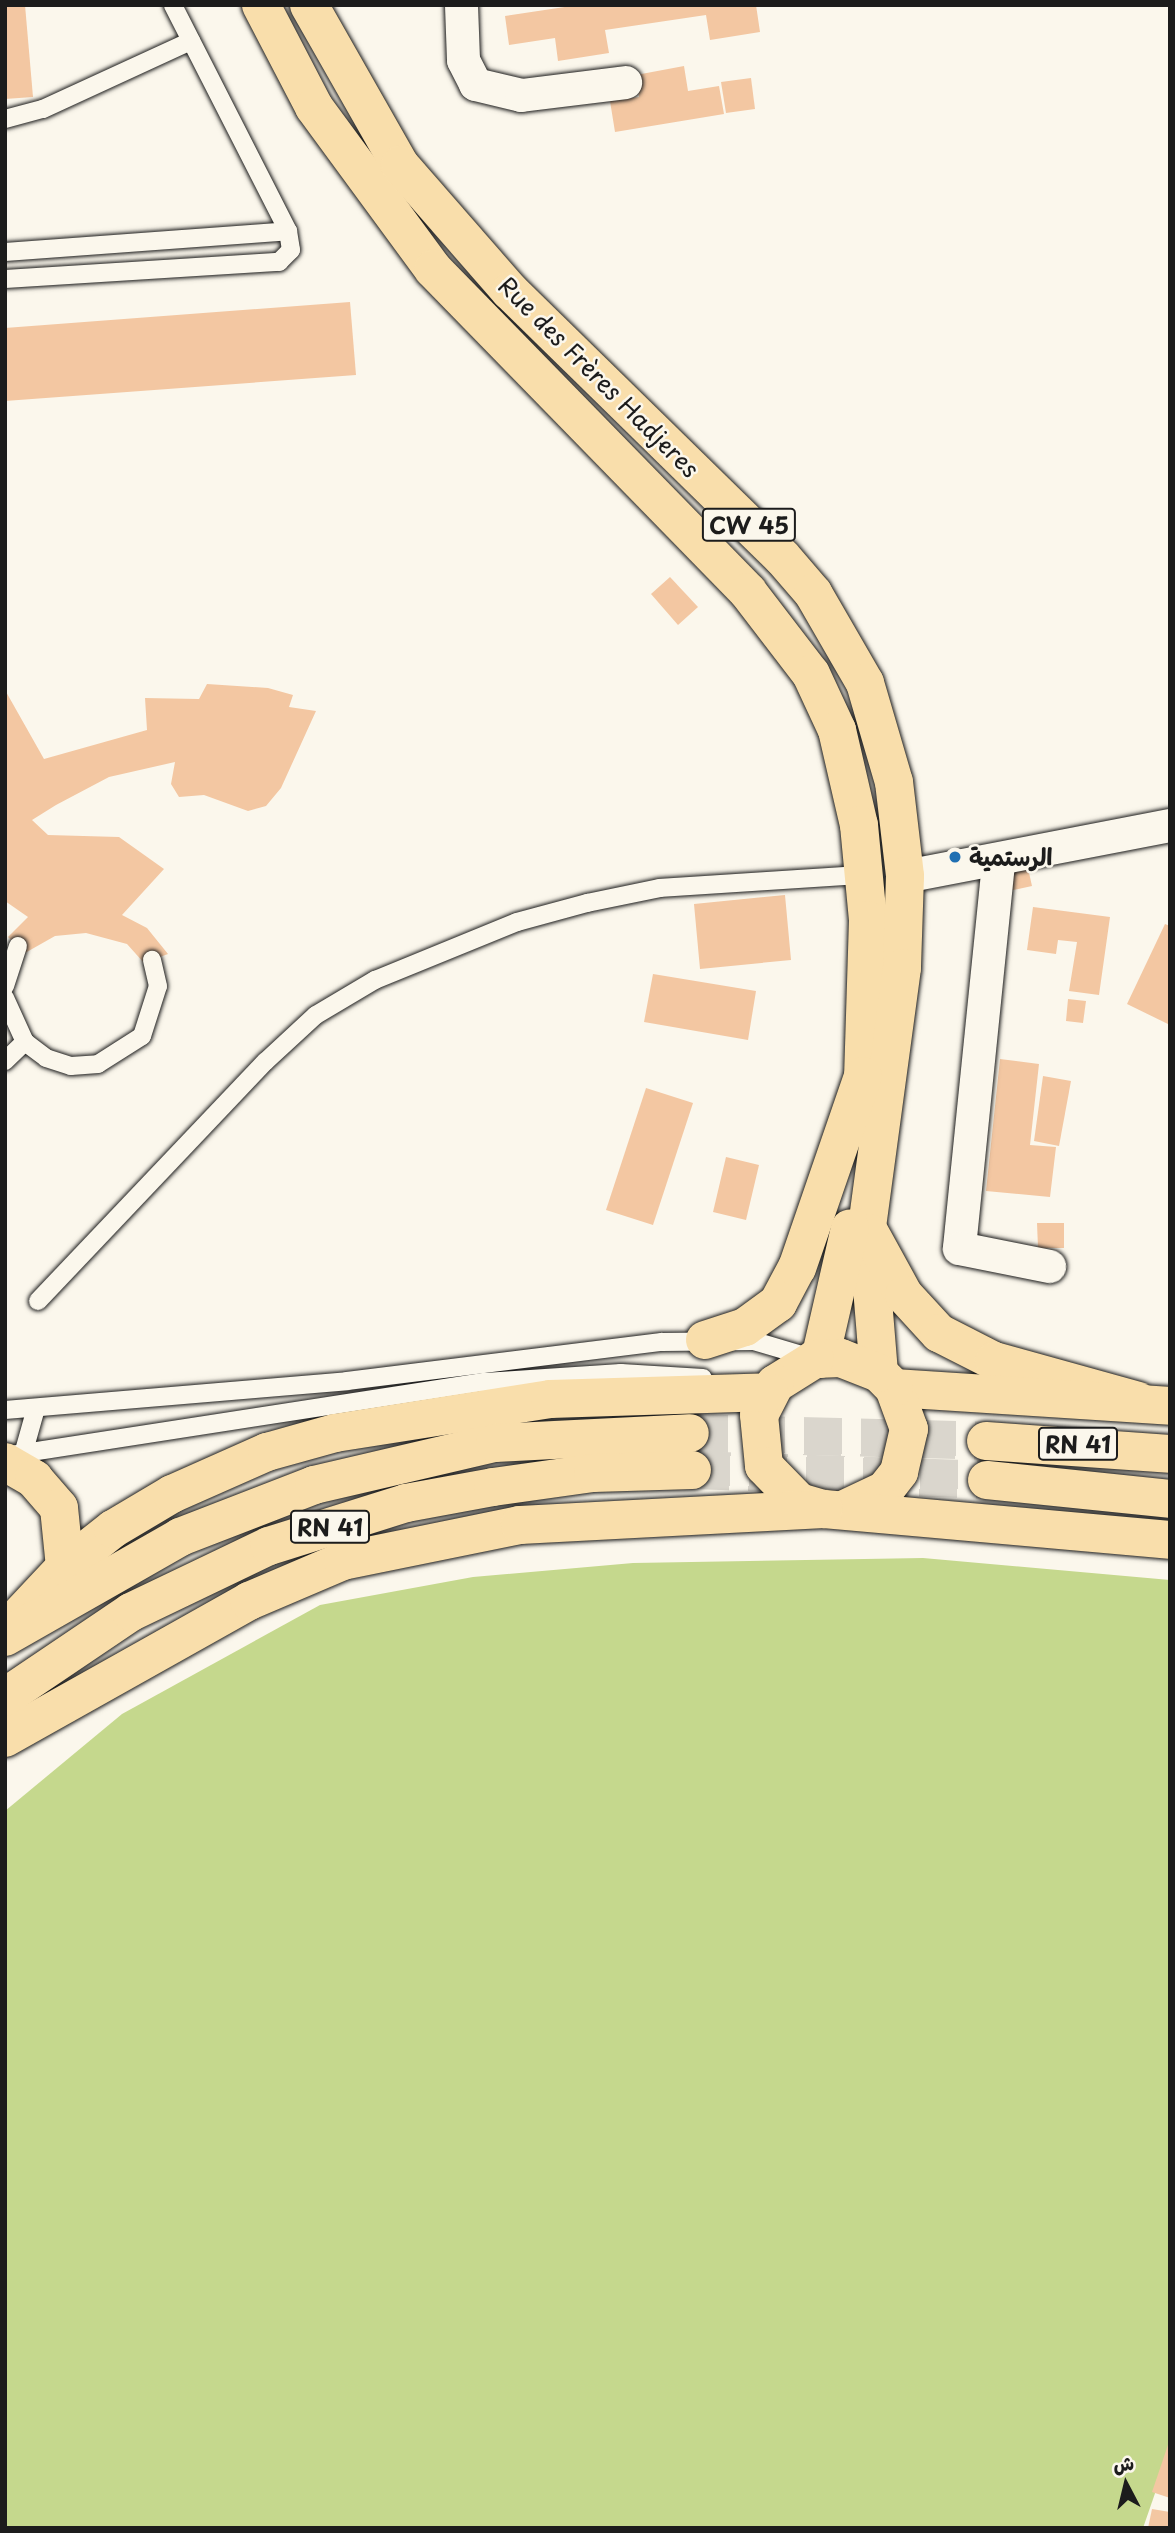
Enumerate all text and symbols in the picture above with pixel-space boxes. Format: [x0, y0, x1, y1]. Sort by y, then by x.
street label: Rue des Frères Hadjeres [490, 268, 708, 486]
road number: CW 45 [702, 505, 796, 544]
place label: الرستمية [969, 843, 1053, 871]
marker: الرستمية [947, 849, 963, 865]
road number: RN 41 [1036, 1424, 1120, 1464]
road number: RN 41 [288, 1508, 372, 1546]
text: ش [1111, 2448, 1136, 2478]
north arrow [1091, 2449, 1161, 2519]

